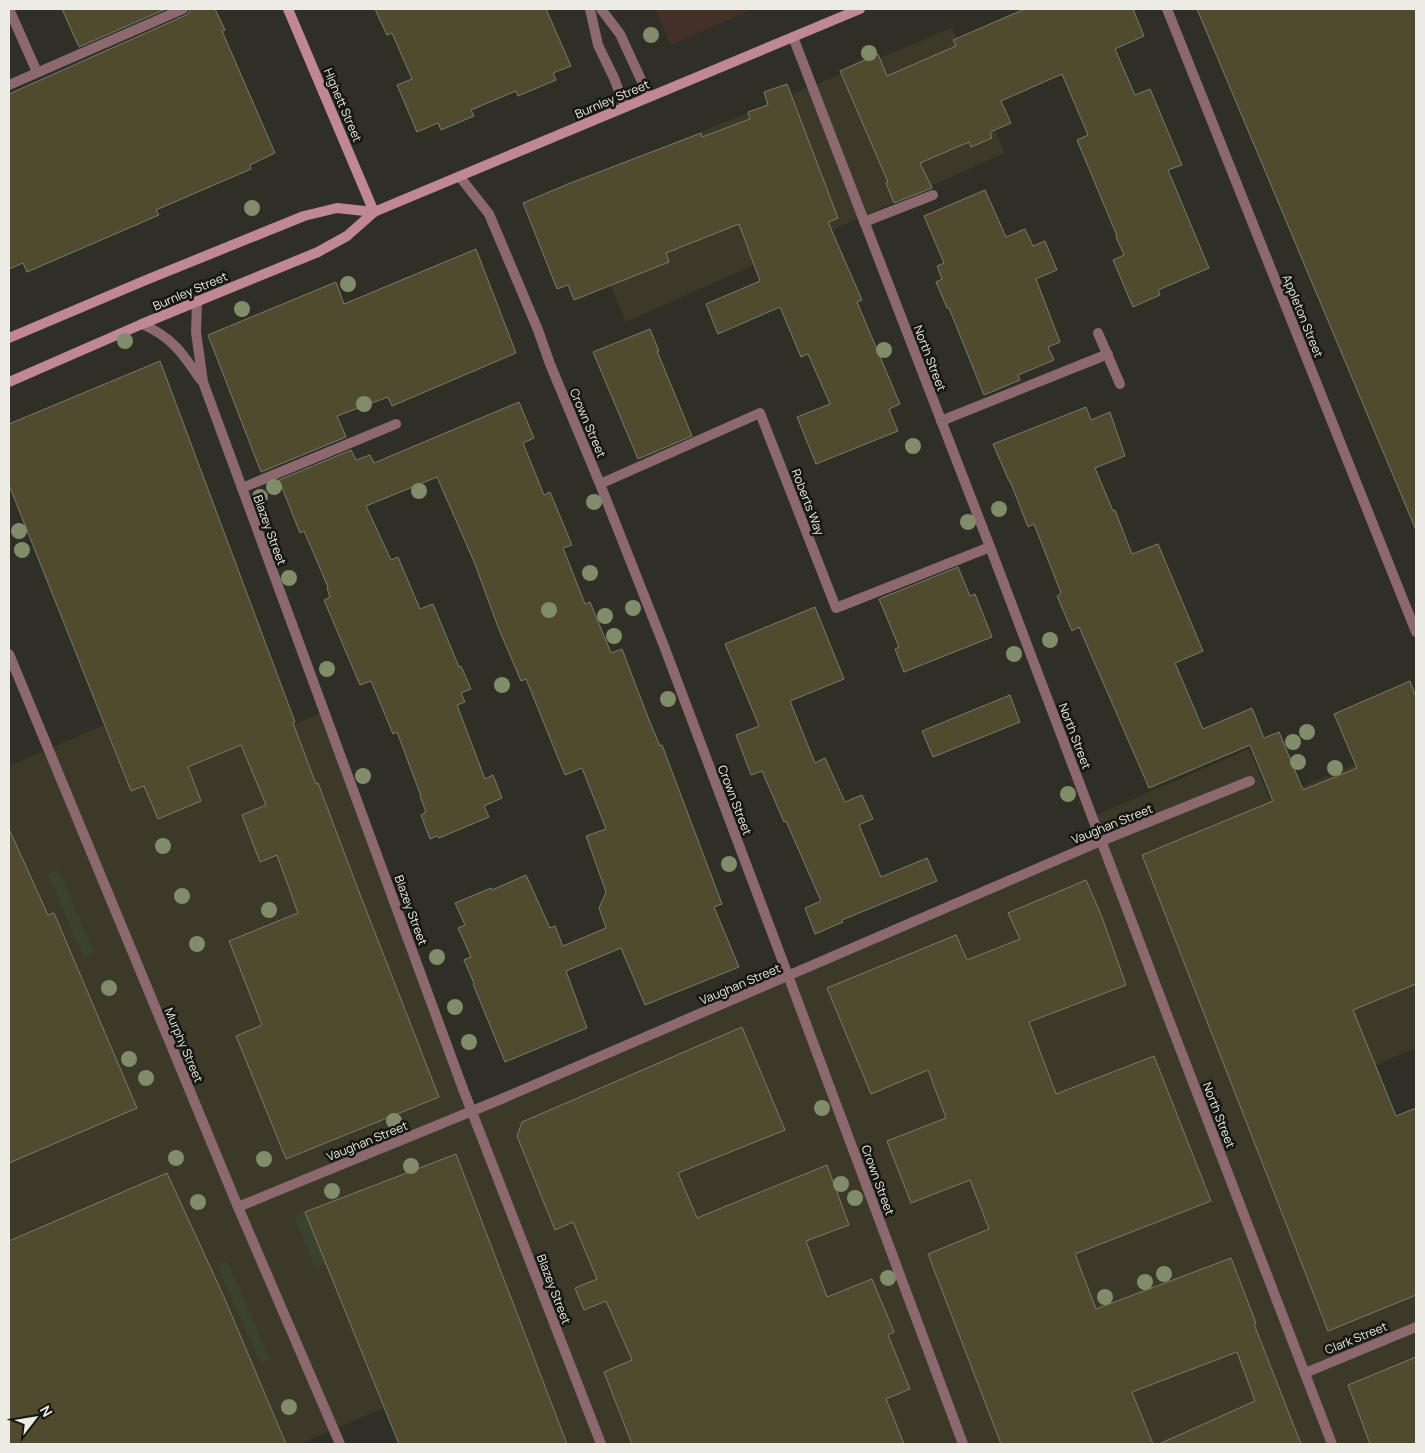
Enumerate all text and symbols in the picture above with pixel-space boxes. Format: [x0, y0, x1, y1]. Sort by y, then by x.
street label: Highett Street [320, 65, 366, 145]
street label: Burnley Street [572, 76, 652, 122]
street label: Burnley Street [150, 268, 230, 314]
street label: Appleton Street [1279, 272, 1327, 360]
street label: North Street [910, 323, 950, 394]
street label: Crown Street [566, 386, 610, 460]
street label: Roberts Way [788, 466, 829, 538]
street label: Blazey Street [249, 493, 291, 568]
street label: North Street [1055, 701, 1095, 772]
street label: Crown Street [714, 763, 756, 838]
street label: Vaughan Street [1069, 800, 1155, 848]
street label: Blazey Street [390, 873, 432, 948]
street label: Vaughan Street [697, 959, 783, 1009]
street label: Murphy Street [161, 1005, 207, 1085]
street label: North Street [1199, 1080, 1239, 1151]
street label: Vaughan Street [324, 1117, 410, 1165]
street label: Crown Street [857, 1142, 899, 1218]
street label: Blazey Street [533, 1252, 575, 1327]
street label: Clark Street [1322, 1318, 1390, 1358]
north arrow [10, 1393, 60, 1443]
text: N [36, 1402, 57, 1420]

